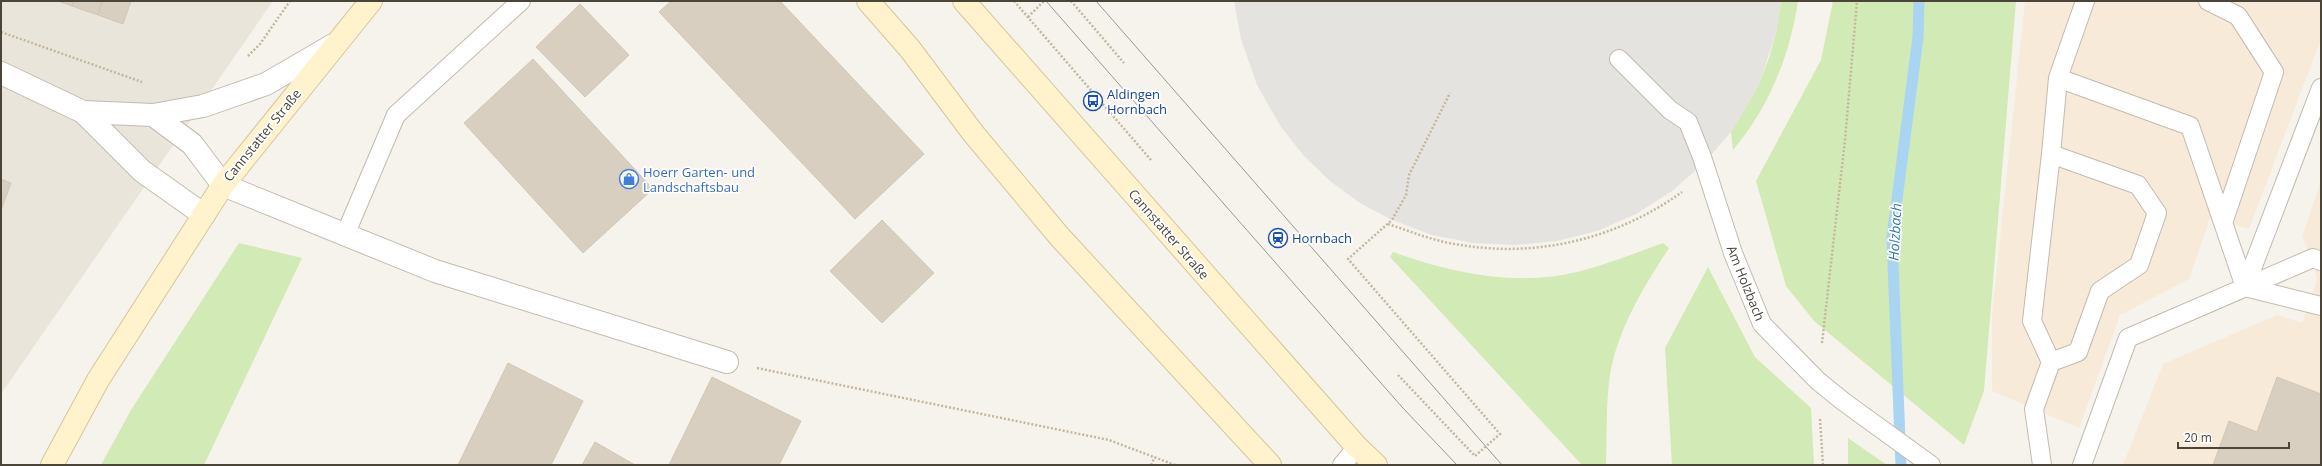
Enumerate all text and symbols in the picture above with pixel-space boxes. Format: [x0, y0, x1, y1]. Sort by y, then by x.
street label: Cannstatter Straße [219, 85, 305, 185]
place label: Aldingen Hornbach [1107, 85, 1167, 118]
bus stop icon: Aldingen Hornbach [1082, 90, 1104, 112]
place label: Hoerr Garten- und Landschaftsbau [643, 163, 755, 196]
shop icon: Hoerr Garten- und Landschaftsbau [618, 168, 640, 190]
street label: Cannstatter Straße [1125, 185, 1213, 283]
water label: Holzbach [1884, 203, 1905, 261]
station icon: Hornbach [1267, 227, 1289, 249]
place label: Hornbach [1292, 229, 1352, 247]
street label: Am Holzbach [1723, 243, 1769, 323]
scale bar [2178, 424, 2289, 450]
text: 20 m [2184, 429, 2212, 446]

